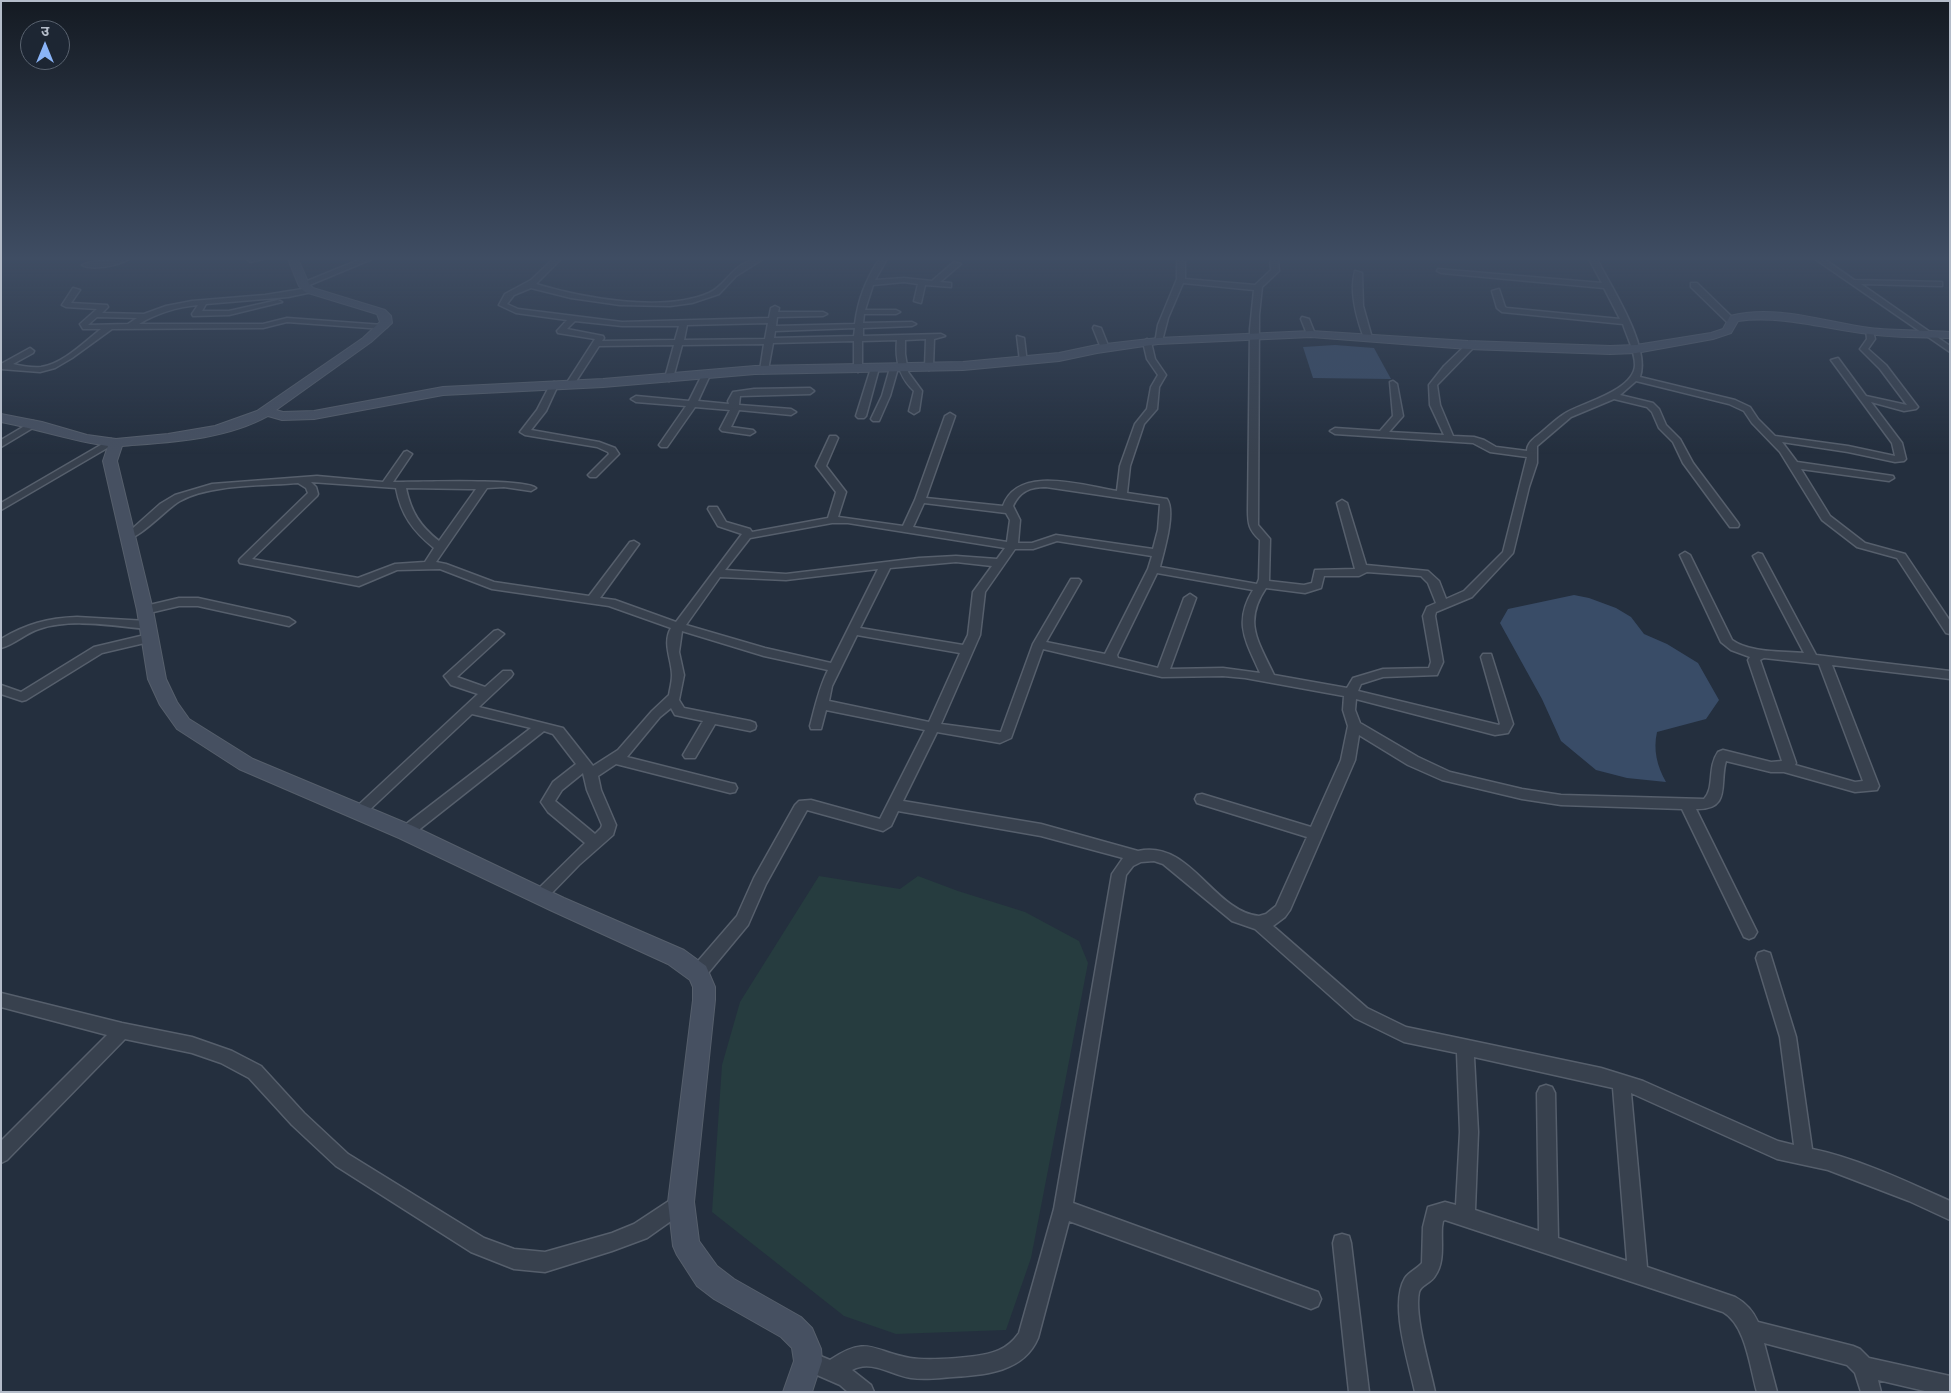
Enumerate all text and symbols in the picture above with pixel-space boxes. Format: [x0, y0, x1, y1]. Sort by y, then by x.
north arrow [20, 20, 70, 70]
text: उ [41, 22, 49, 40]

